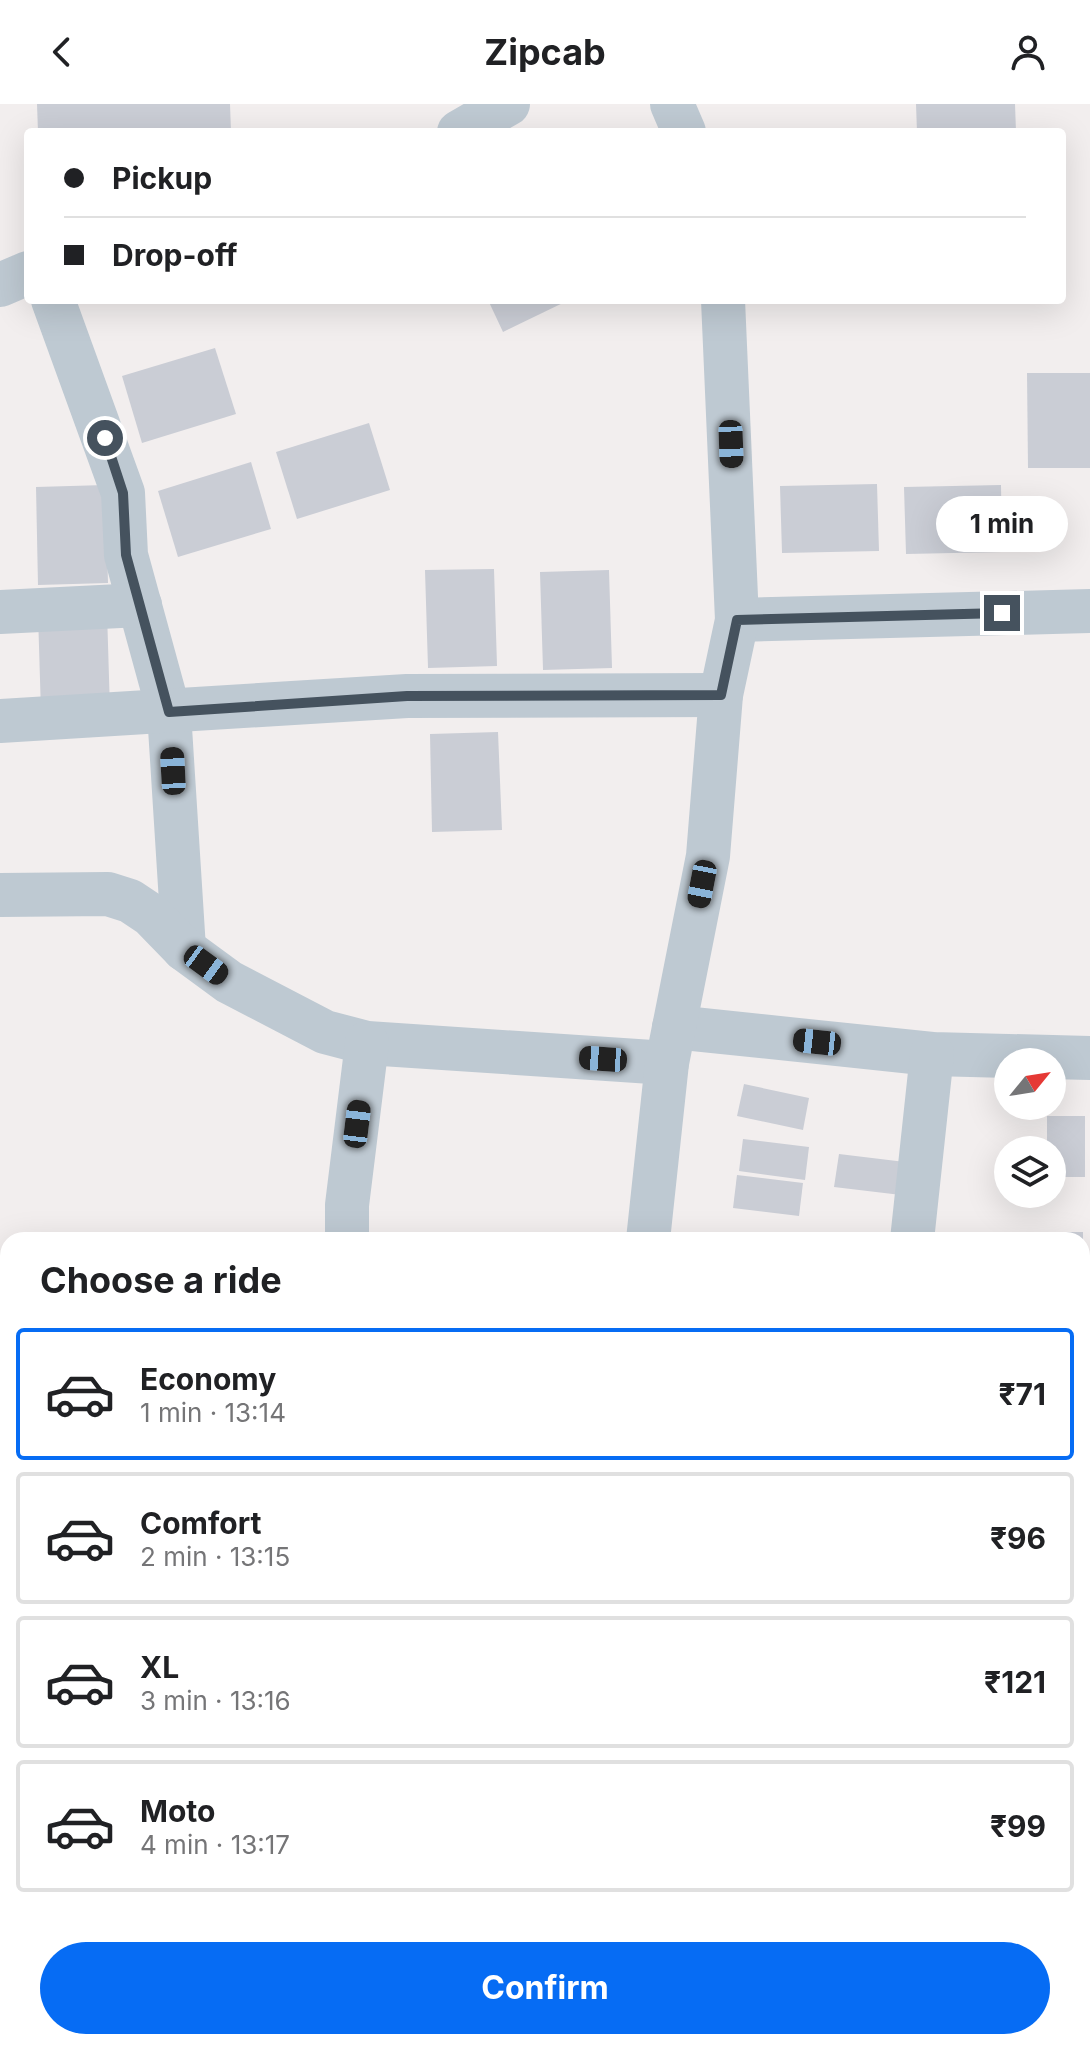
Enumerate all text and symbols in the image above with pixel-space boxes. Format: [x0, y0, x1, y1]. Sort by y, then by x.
icon: back [40, 30, 84, 74]
text: Zipcab [484, 30, 606, 74]
icon: person [1006, 30, 1050, 74]
text: Pickup [112, 160, 212, 196]
text: Drop-off [112, 237, 238, 273]
route start [87, 420, 123, 456]
car [718, 420, 744, 468]
callout: 1 min [936, 497, 1068, 553]
text: 1 min [970, 508, 1034, 539]
route end [984, 595, 1020, 631]
car [160, 746, 186, 796]
car [686, 858, 718, 910]
car [180, 941, 232, 989]
car [792, 1028, 842, 1056]
car [578, 1045, 628, 1073]
north arrow [994, 1048, 1066, 1120]
map controls [994, 1048, 1066, 1208]
car [342, 1099, 372, 1149]
button: layers [994, 1136, 1066, 1208]
text: Choose a ride [40, 1258, 282, 1302]
icon: car [44, 1358, 116, 1430]
text: Economy [140, 1361, 276, 1397]
text: ₹71 [998, 1376, 1046, 1412]
text: 1 min · 13:14 [140, 1397, 286, 1428]
icon: car [44, 1502, 116, 1574]
text: Comfort [140, 1505, 261, 1541]
text: ₹96 [990, 1520, 1046, 1556]
text: 2 min · 13:15 [140, 1541, 290, 1572]
icon: car [44, 1646, 116, 1718]
text: XL [140, 1649, 179, 1685]
text: ₹121 [984, 1664, 1046, 1700]
text: 3 min · 13:16 [140, 1685, 291, 1716]
icon: car [44, 1790, 116, 1862]
text: Moto [140, 1793, 215, 1829]
text: ₹99 [990, 1808, 1046, 1844]
text: 4 min · 13:17 [140, 1829, 290, 1860]
button: Confirm [40, 1942, 1050, 2034]

